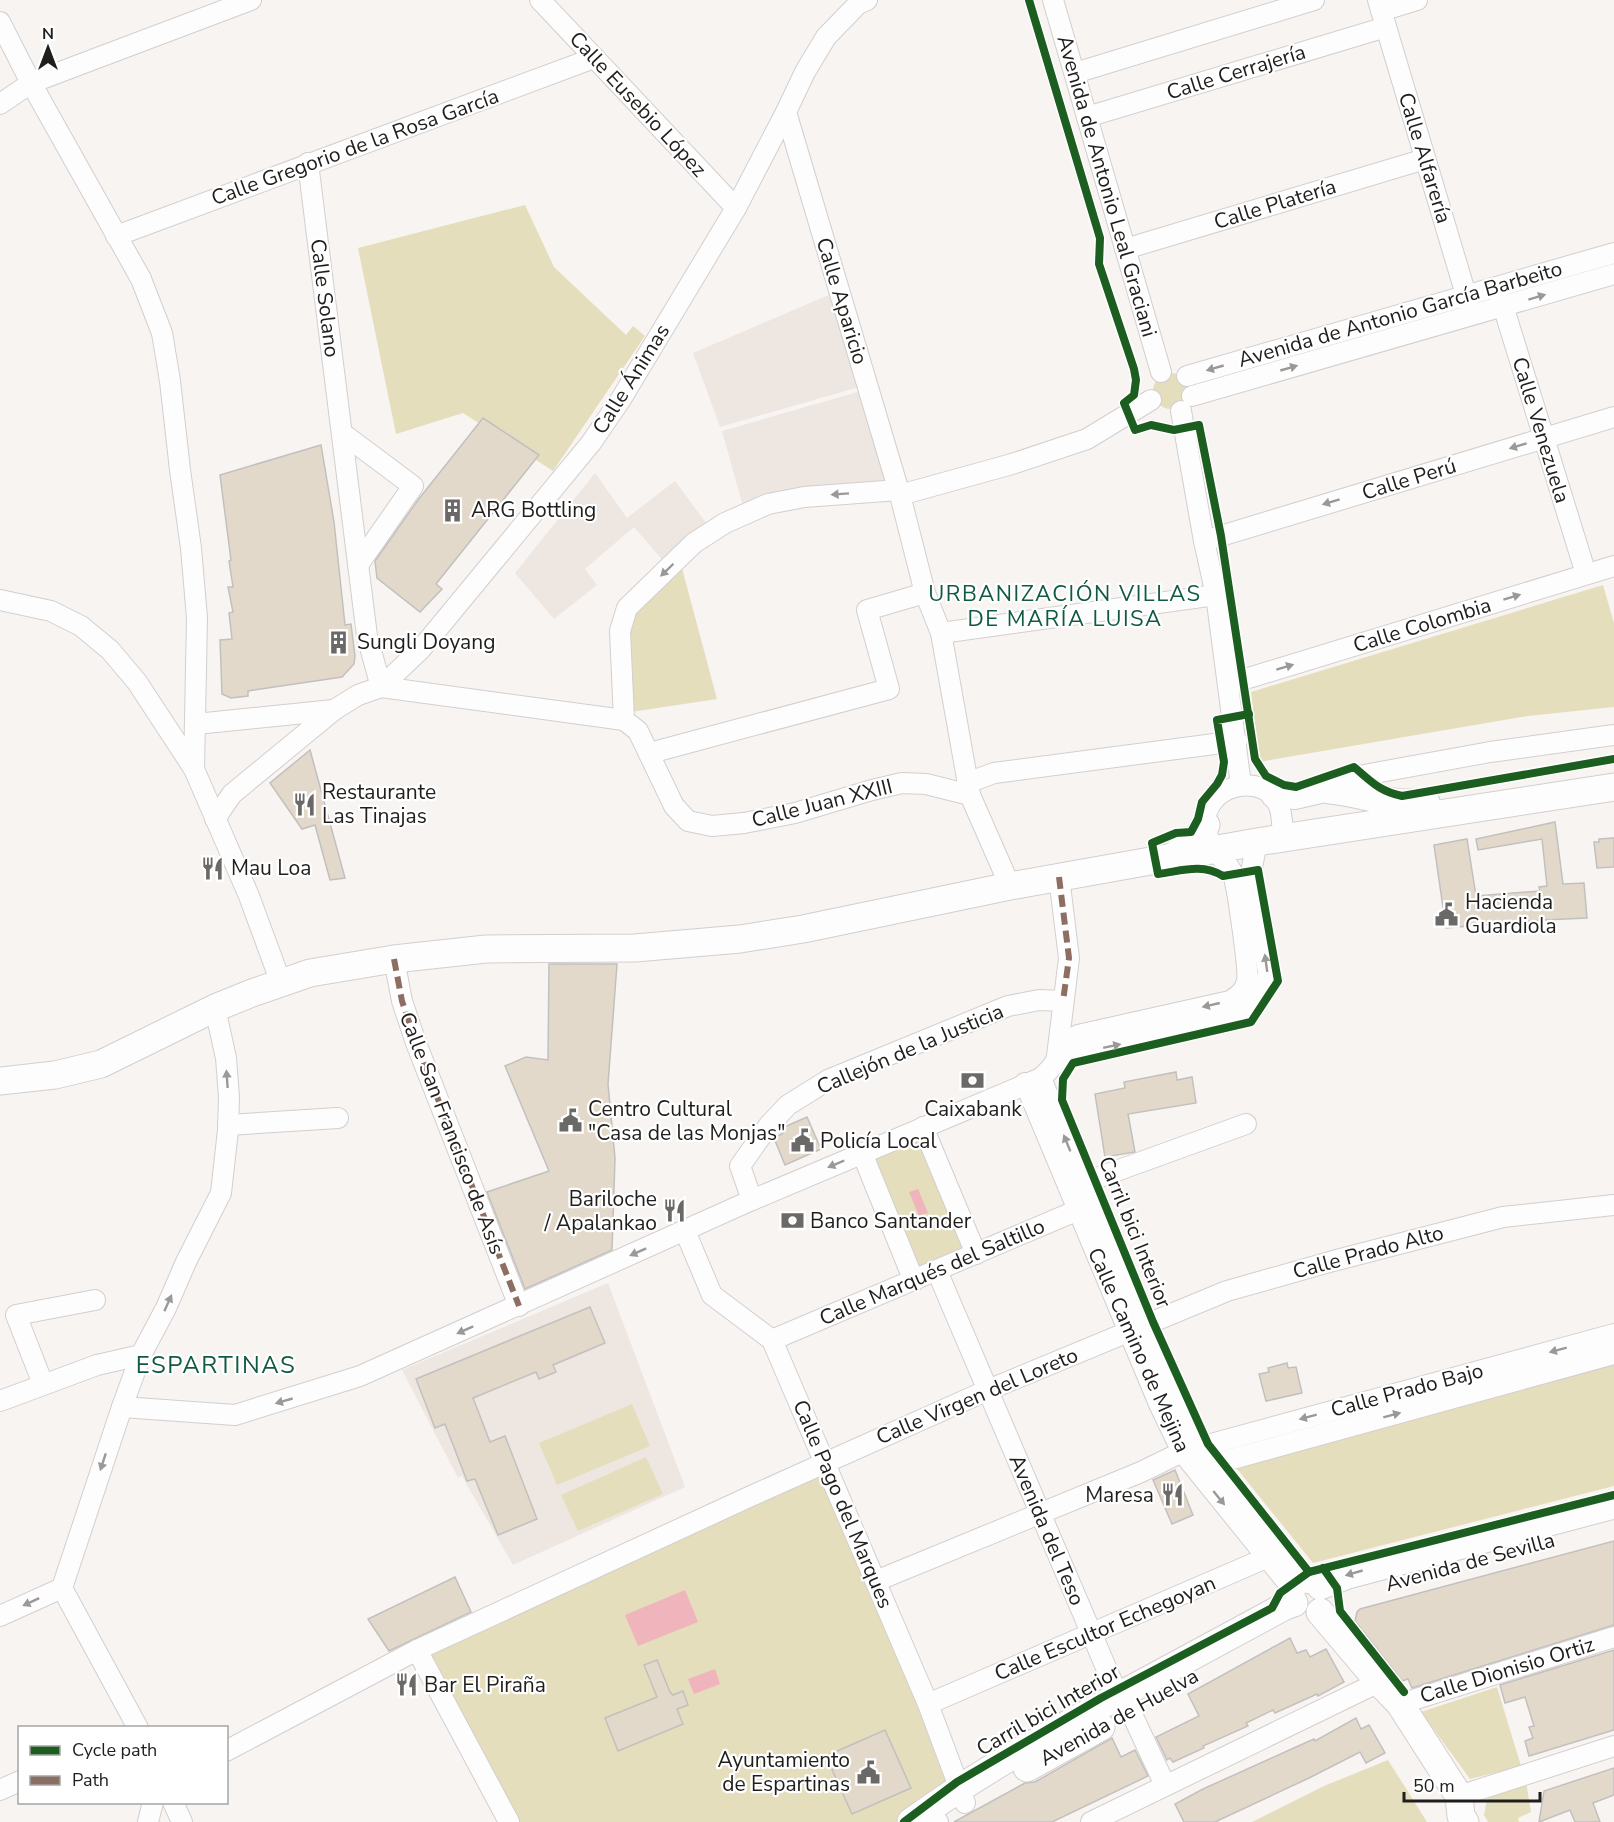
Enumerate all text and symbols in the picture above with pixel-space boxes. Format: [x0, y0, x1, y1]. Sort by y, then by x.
north arrow [18, 18, 78, 78]
text: N [42, 23, 54, 45]
street label: Calle Eusebio López [563, 25, 713, 183]
street label: Avenida de Antonio Leal Graciani [1050, 32, 1164, 340]
street label: Calle Cerrajería [1163, 38, 1309, 106]
street label: Calle Gregorio de la Rosa García [207, 82, 503, 212]
street label: Calle Alfarería [1392, 89, 1458, 227]
street label: Calle Platería [1210, 172, 1340, 236]
street label: Calle Aparicio [809, 234, 875, 368]
street label: Calle Solano [304, 237, 346, 359]
street label: Avenida de Antonio García Barbeito [1235, 254, 1565, 374]
one-way arrow [1528, 292, 1546, 301]
street label: Calle Ánimas [586, 319, 676, 439]
street label: Calle Venezuela [1505, 354, 1577, 506]
one-way arrow [1280, 363, 1298, 372]
one-way arrow [1206, 364, 1224, 373]
one-way arrow [1509, 442, 1527, 451]
street label: Calle Perú [1358, 451, 1460, 507]
one-way arrow [831, 489, 850, 499]
place label: ARG Bottling [471, 496, 596, 524]
building icon: ARG Bottling [440, 497, 466, 523]
one-way arrow [1322, 498, 1340, 508]
one-way arrow [660, 562, 674, 576]
district label: URBANIZACIÓN VILLAS DE MARÍA LUISA [928, 579, 1202, 634]
street label: Calle Colombia [1350, 591, 1494, 659]
one-way arrow [1503, 592, 1521, 601]
place label: Sungli Doyang [357, 628, 495, 656]
building icon: Sungli Doyang [326, 629, 352, 655]
one-way arrow [1276, 661, 1294, 671]
street label: Calle Juan XXIII [749, 772, 895, 834]
place label: Restaurante Las Tinajas [322, 778, 436, 830]
restaurant icon: Restaurante Las Tinajas [291, 791, 317, 817]
place label: Mau Loa [231, 854, 311, 882]
restaurant icon: Mau Loa [200, 855, 226, 881]
place label: Hacienda Guardiola [1465, 888, 1557, 940]
public building icon: Hacienda Guardiola [1434, 901, 1460, 927]
one-way arrow [1261, 953, 1270, 972]
street label: Callejón de la Justicia [812, 997, 1008, 1101]
one-way arrow [1201, 1001, 1220, 1011]
street label: Calle San Francisco de Asís [393, 1008, 511, 1258]
one-way arrow [1103, 1041, 1122, 1050]
bank icon: Caixabank [960, 1068, 986, 1094]
one-way arrow [223, 1070, 232, 1089]
place label: Centro Cultural "Casa de las Monjas" [588, 1095, 785, 1147]
place label: Caixabank [924, 1095, 1022, 1123]
public building icon: Centro Cultural "Casa de las Monjas" [557, 1108, 583, 1134]
place label: Policía Local [820, 1127, 937, 1155]
public building icon: Policía Local [789, 1128, 815, 1154]
one-way arrow [1062, 1134, 1071, 1152]
street label: Carril bici Interior [1092, 1152, 1178, 1312]
one-way arrow [826, 1159, 844, 1169]
place label: Bariloche / Apalankao [544, 1185, 657, 1237]
restaurant icon: Bariloche / Apalankao [662, 1198, 688, 1224]
place label: Banco Santander [810, 1207, 972, 1235]
bank icon: Banco Santander [779, 1208, 805, 1234]
street label: Calle Marqués del Saltillo [815, 1212, 1049, 1332]
street label: Calle Prado Alto [1290, 1218, 1446, 1286]
street label: Calle Camino de Mejina [1081, 1243, 1197, 1457]
one-way arrow [630, 1247, 647, 1256]
one-way arrow [163, 1295, 172, 1312]
one-way arrow [457, 1325, 474, 1334]
street label: Calle Virgen del Loreto [872, 1341, 1082, 1451]
one-way arrow [1548, 1345, 1567, 1355]
district label: ESPARTINAS [136, 1349, 296, 1381]
street label: Calle Prado Bajo [1328, 1356, 1486, 1424]
street label: Calle Pago del Marques [786, 1395, 900, 1613]
one-way arrow [275, 1396, 293, 1406]
one-way arrow [1383, 1410, 1401, 1419]
one-way arrow [1299, 1413, 1317, 1422]
street label: Avenida del Teso [1003, 1450, 1091, 1610]
one-way arrow [98, 1453, 107, 1471]
place label: Maresa [1085, 1481, 1154, 1509]
restaurant icon: Maresa [1159, 1482, 1185, 1508]
one-way arrow [1212, 1490, 1225, 1506]
street label: Avenida de Sevilla [1382, 1526, 1558, 1598]
street label: Calle Escultor Echegoyan [990, 1569, 1220, 1687]
one-way arrow [1345, 1569, 1364, 1579]
one-way arrow [21, 1597, 39, 1607]
street label: Calle Dionisio Ortiz [1416, 1630, 1598, 1710]
street label: Carril bici Interior [971, 1657, 1125, 1762]
street label: Avenida de Huelva [1035, 1662, 1203, 1772]
place label: Bar El Piraña [424, 1671, 546, 1699]
restaurant icon: Bar El Piraña [393, 1672, 419, 1698]
legend [18, 1726, 228, 1804]
text: Cycle path [72, 1738, 157, 1762]
place label: Ayuntamiento de Espartinas [717, 1746, 850, 1798]
public building icon: Ayuntamiento de Espartinas [855, 1759, 881, 1785]
scale bar [1404, 1765, 1540, 1803]
text: Path [72, 1768, 109, 1792]
text: 50 m [1413, 1774, 1455, 1798]

